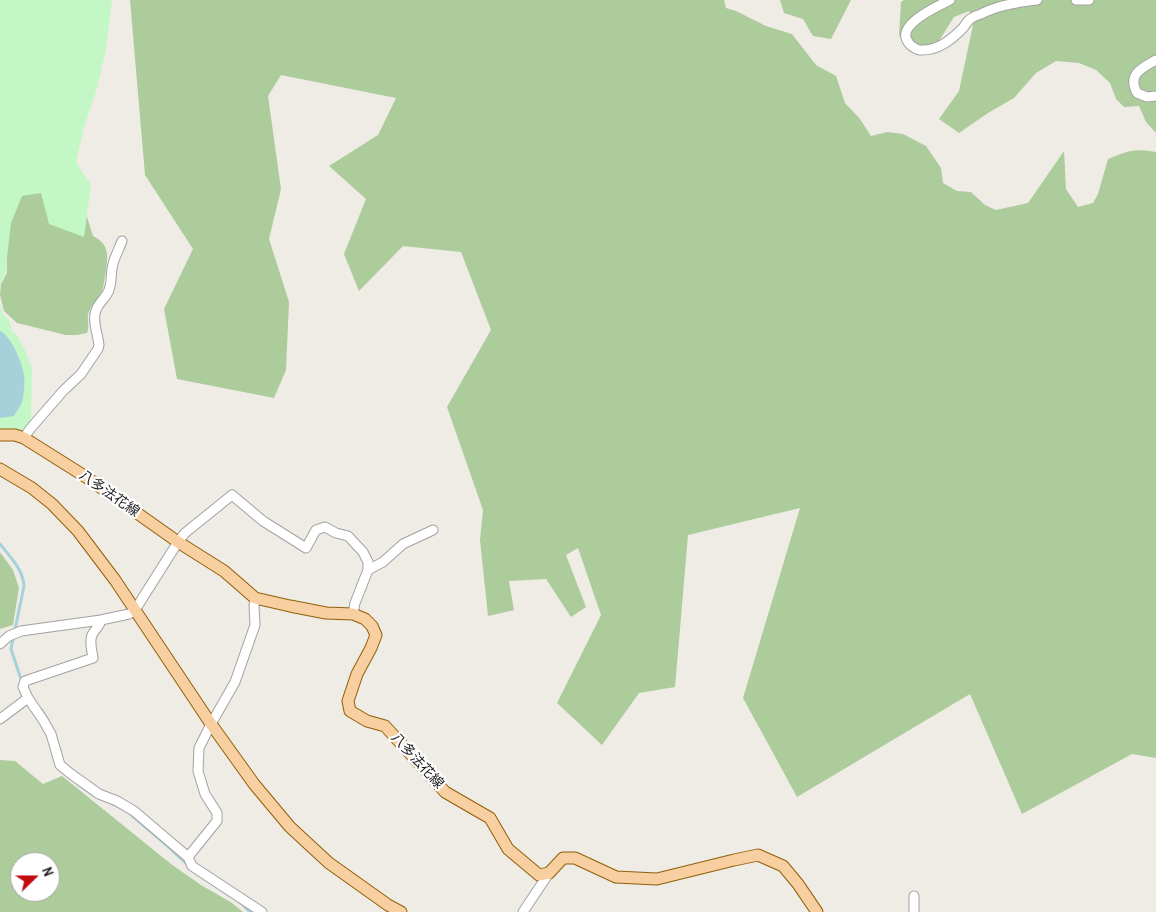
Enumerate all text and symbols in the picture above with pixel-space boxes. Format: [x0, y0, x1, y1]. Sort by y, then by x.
street label: 八多法花線 [76, 467, 142, 521]
street label: 八多法花線 [387, 730, 447, 792]
north arrow [10, 852, 60, 902]
text: N [38, 865, 58, 879]

